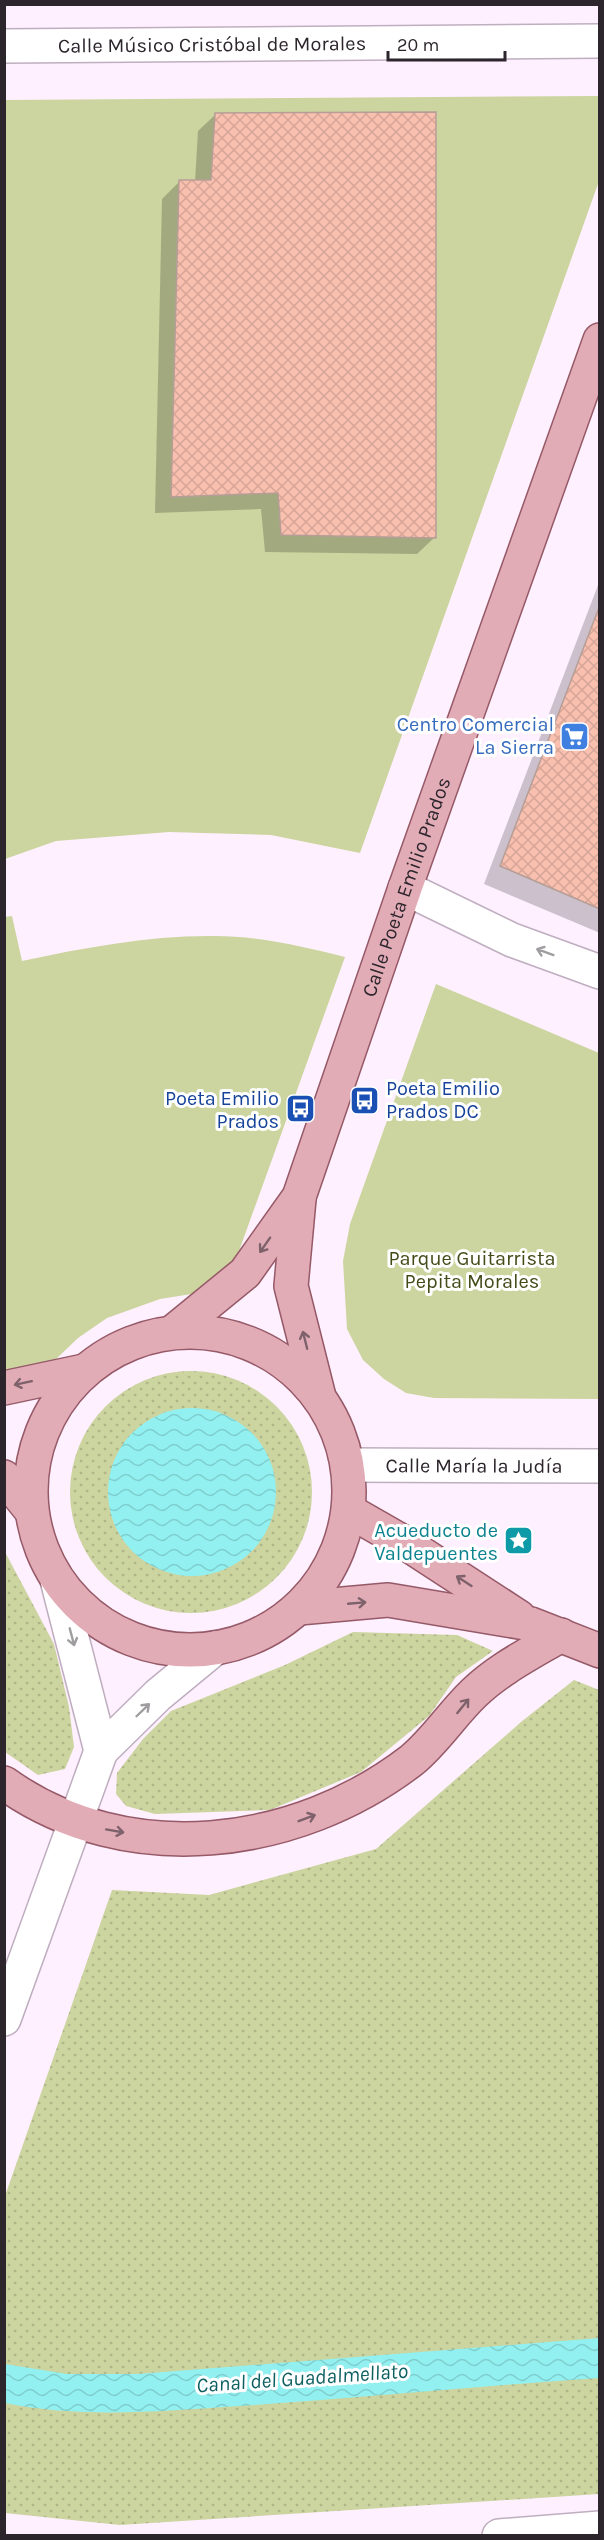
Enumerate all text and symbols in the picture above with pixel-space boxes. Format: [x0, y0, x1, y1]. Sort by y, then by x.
scale bar [388, 24, 505, 62]
street label: Calle Músico Cristóbal de Morales [58, 31, 366, 57]
text: 20 m [397, 34, 439, 56]
place label: Centro Comercial La Sierra [397, 713, 554, 759]
supermarket icon: Centro Comercial La Sierra [559, 720, 591, 752]
street label: Calle Poeta Emilio Prados [357, 774, 455, 1000]
one-way arrow [536, 946, 554, 957]
place label: Poeta Emilio Prados DC [386, 1077, 500, 1123]
bus stop icon: Poeta Emilio Prados DC [349, 1084, 381, 1116]
place label: Poeta Emilio Prados [165, 1087, 279, 1133]
bus stop icon: Poeta Emilio Prados [284, 1093, 316, 1125]
one-way arrow [259, 1236, 271, 1252]
park label: Parque Guitarrista Pepita Morales [388, 1247, 556, 1293]
one-way arrow [299, 1331, 310, 1350]
one-way arrow [14, 1378, 33, 1390]
street label: Calle María la Judía [386, 1454, 562, 1477]
place label: Acueducto de Valdepuentes [374, 1519, 498, 1565]
place icon: Acueducto de Valdepuentes [503, 1525, 535, 1557]
one-way arrow [456, 1575, 473, 1587]
one-way arrow [347, 1597, 367, 1608]
one-way arrow [67, 1627, 78, 1646]
one-way arrow [456, 1698, 469, 1714]
one-way arrow [136, 1702, 151, 1717]
one-way arrow [297, 1812, 315, 1823]
one-way arrow [105, 1826, 124, 1837]
water label: Canal del Guadalmellato [195, 2359, 409, 2397]

